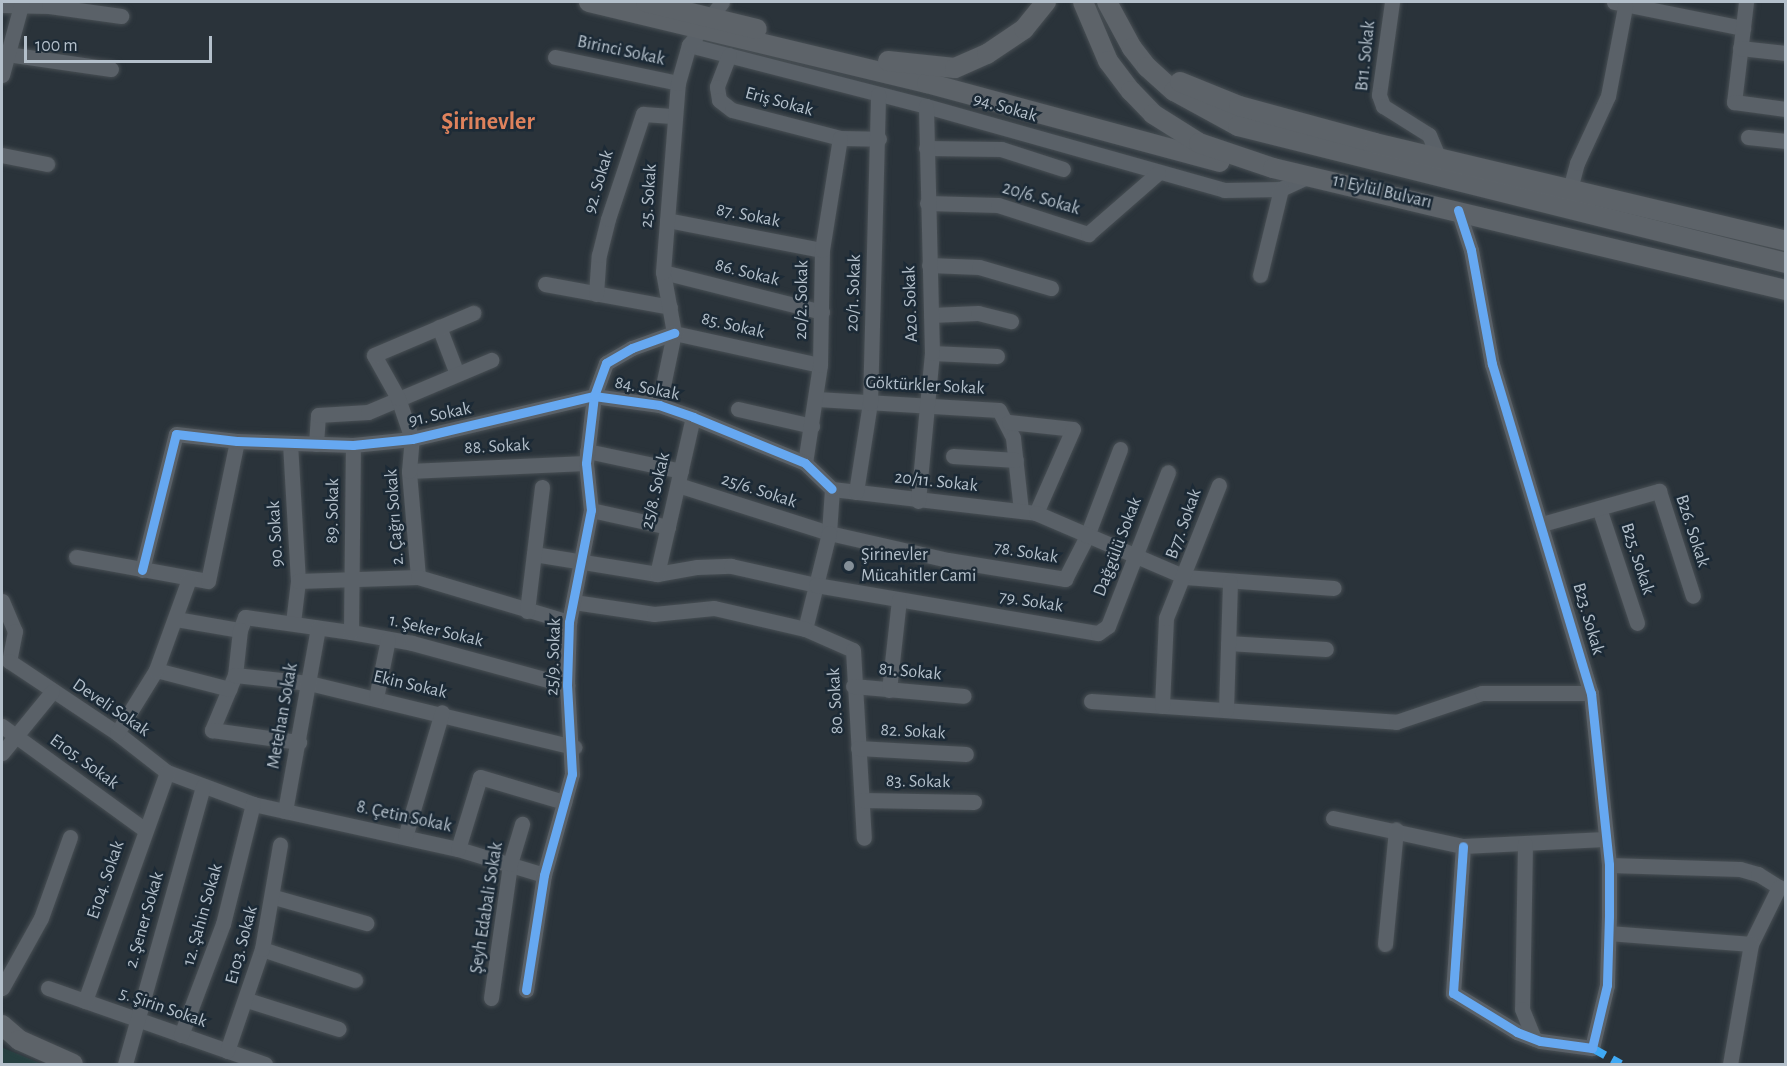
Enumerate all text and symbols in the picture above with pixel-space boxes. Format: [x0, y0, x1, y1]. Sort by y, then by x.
street label: B11. Sokak [1352, 20, 1380, 92]
scale bar [27, 24, 214, 62]
street label: Birinci Sokak [575, 31, 667, 71]
text: 100 m [35, 37, 78, 55]
street label: Eriş Sokak [743, 83, 815, 121]
street label: 94. Sokak [971, 89, 1039, 127]
district label: Şirinevler [441, 109, 535, 137]
street label: 92. Sokak [579, 148, 619, 216]
street label: 25. Sokak [636, 163, 662, 229]
street label: 11 Eylül Bulvarı [1330, 170, 1434, 214]
street label: 20/6. Sokak [1000, 178, 1082, 220]
street label: 87. Sokak [714, 199, 782, 233]
street label: 20/1. Sokak [842, 254, 866, 332]
street label: 86. Sokak [713, 255, 781, 291]
street label: 20/2. Sokak [791, 260, 813, 340]
street label: A20. Sokak [899, 265, 923, 343]
street label: 85. Sokak [699, 308, 767, 344]
street label: 84. Sokak [613, 372, 681, 406]
street label: Göktürkler Sokak [865, 372, 985, 400]
street label: 91. Sokak [407, 398, 473, 432]
street label: 88. Sokak [464, 435, 530, 459]
street label: 25/8. Sokak [637, 451, 675, 531]
street label: 20/11. Sokak [893, 467, 979, 497]
street label: 2. Çağrı Sokak [381, 468, 409, 566]
street label: 25/6. Sokak [719, 469, 799, 513]
street label: 89. Sokak [322, 478, 344, 544]
street label: B77. Sokak [1161, 486, 1207, 562]
street label: B26. Sokak [1670, 492, 1714, 570]
street label: Dağgülü Sokak [1089, 494, 1147, 600]
street label: 90. Sokak [263, 500, 289, 568]
street label: B25. Sokak [1615, 521, 1659, 597]
street label: 78. Sokak [992, 537, 1060, 569]
place label: Şirinevler Mücahitler Cami [861, 545, 976, 588]
marker: Şirinevler Mücahitler Cami [842, 559, 856, 573]
street label: B23. Sokak [1567, 581, 1609, 657]
street label: 79. Sokak [998, 586, 1064, 618]
street label: 1. Şeker Sokak [387, 610, 485, 652]
street label: 25/9. Sokak [542, 618, 566, 696]
street label: 81. Sokak [878, 658, 942, 686]
street label: Metehan Sokak [263, 661, 303, 771]
street label: Ekin Sokak [371, 666, 449, 704]
street label: 80. Sokak [823, 667, 849, 735]
street label: Develi Sokak [68, 674, 154, 742]
street label: 82. Sokak [880, 720, 946, 744]
street label: E105. Sokak [45, 730, 123, 794]
street label: 83. Sokak [886, 771, 950, 793]
street label: 8. Çetin Sokak [354, 796, 454, 838]
street label: E104. Sokak [83, 838, 129, 922]
street label: Şeyh Edabali Sokak [466, 841, 508, 975]
street label: 12. Şahin Sokak [178, 861, 228, 969]
street label: 2. Şener Sokak [121, 869, 169, 971]
street label: E103. Sokak [221, 903, 263, 987]
street label: 5. Şirin Sokak [116, 983, 210, 1033]

